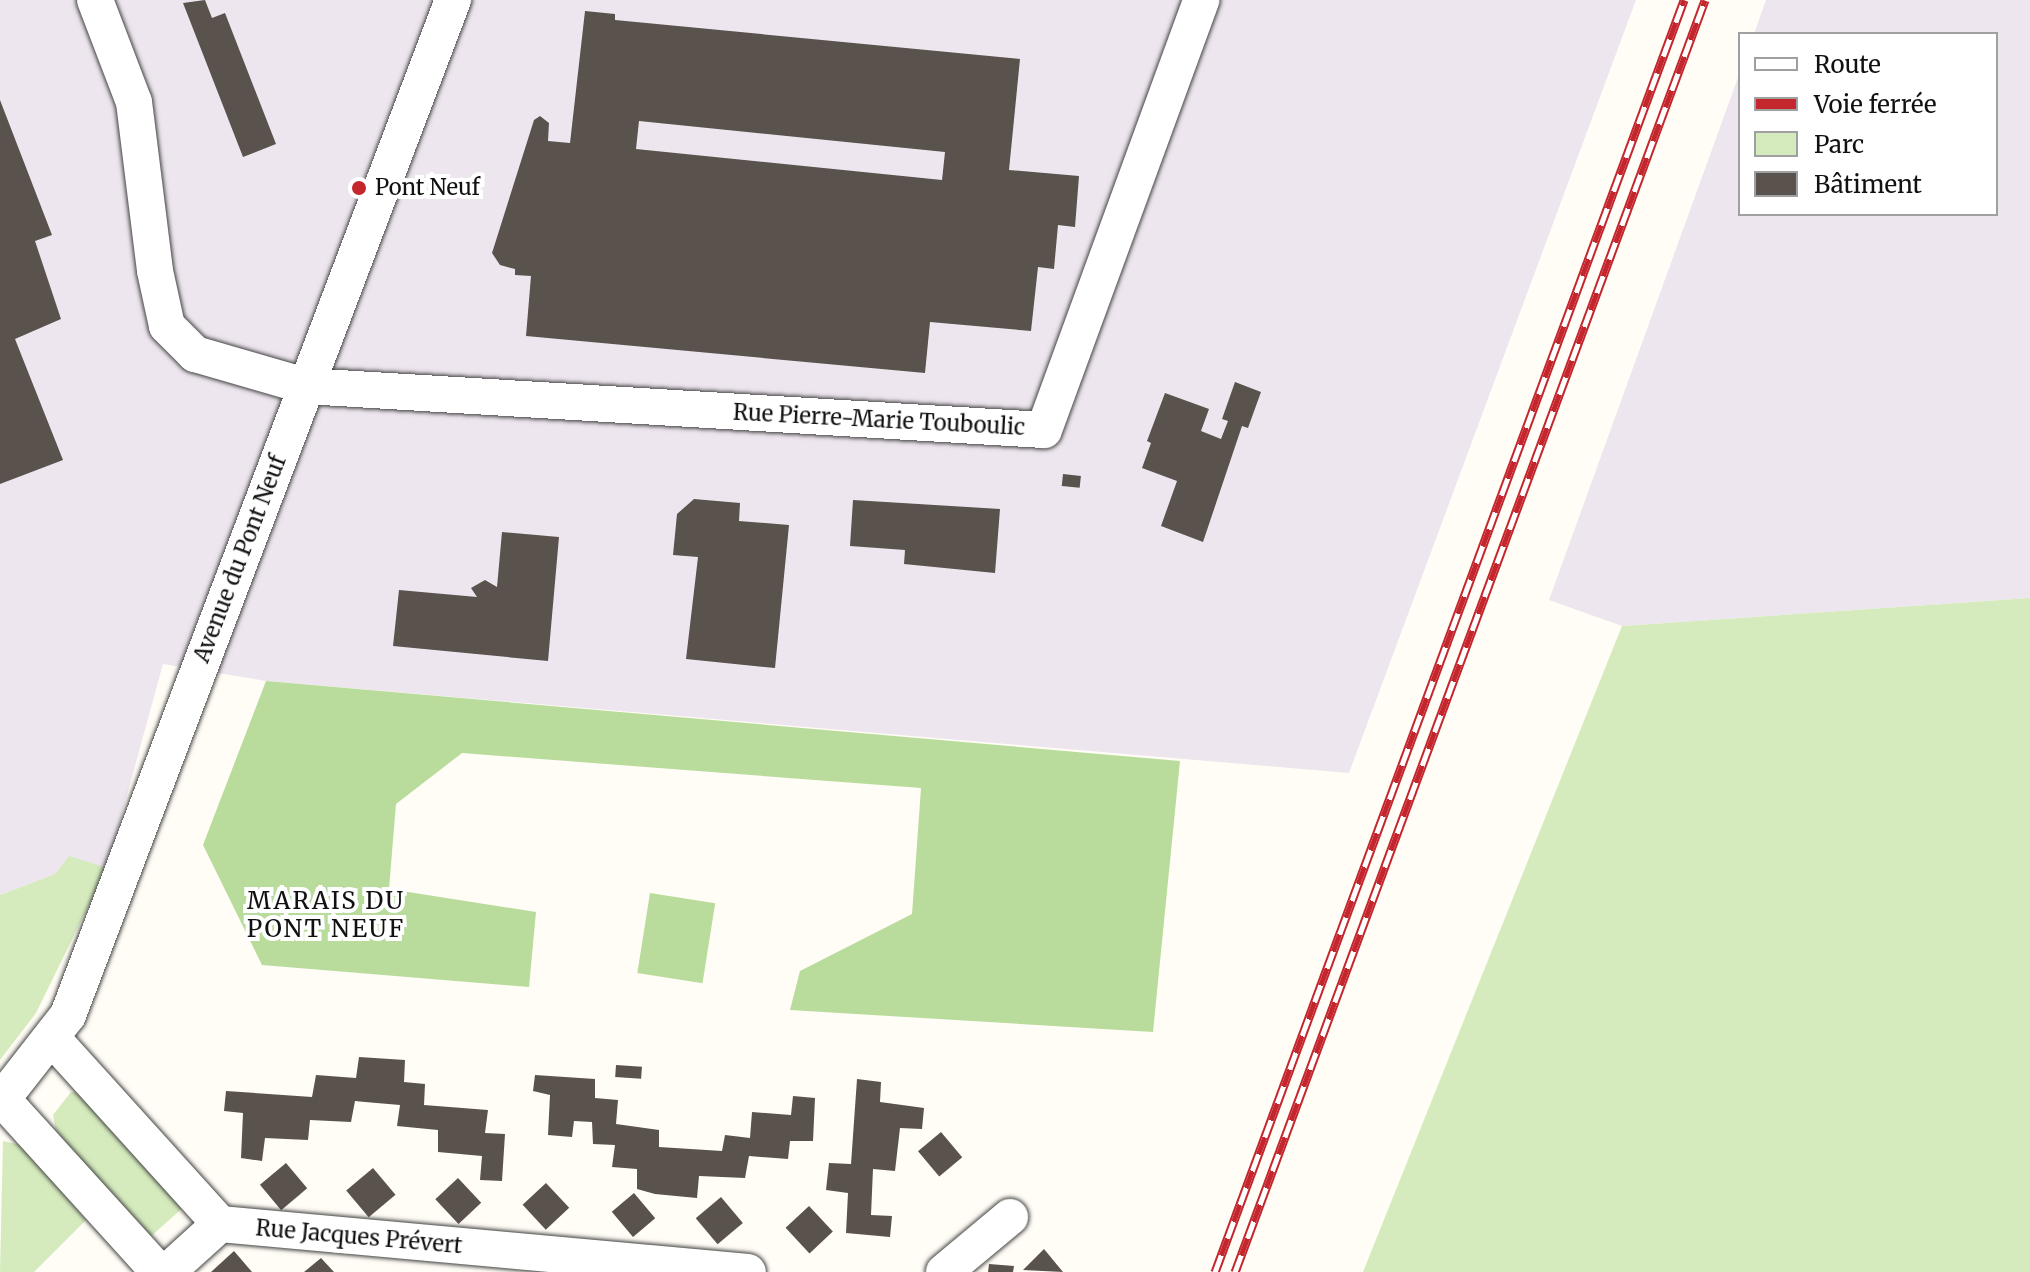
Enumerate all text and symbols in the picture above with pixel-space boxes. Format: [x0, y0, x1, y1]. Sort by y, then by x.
legend [1738, 32, 1998, 216]
text: Route [1814, 49, 1881, 80]
text: Voie ferrée [1814, 89, 1936, 120]
text: Parc [1814, 129, 1864, 160]
text: Bâtiment [1814, 169, 1922, 200]
place label: Pont Neuf [375, 175, 480, 201]
marker: Pont Neuf [350, 179, 368, 197]
street label: Rue Pierre-Marie Touboulic [732, 399, 1026, 441]
street label: Avenue du Pont Neuf [188, 452, 292, 666]
district label: MARAIS DU PONT NEUF [247, 887, 405, 943]
street label: Rue Jacques Prévert [255, 1215, 463, 1259]

